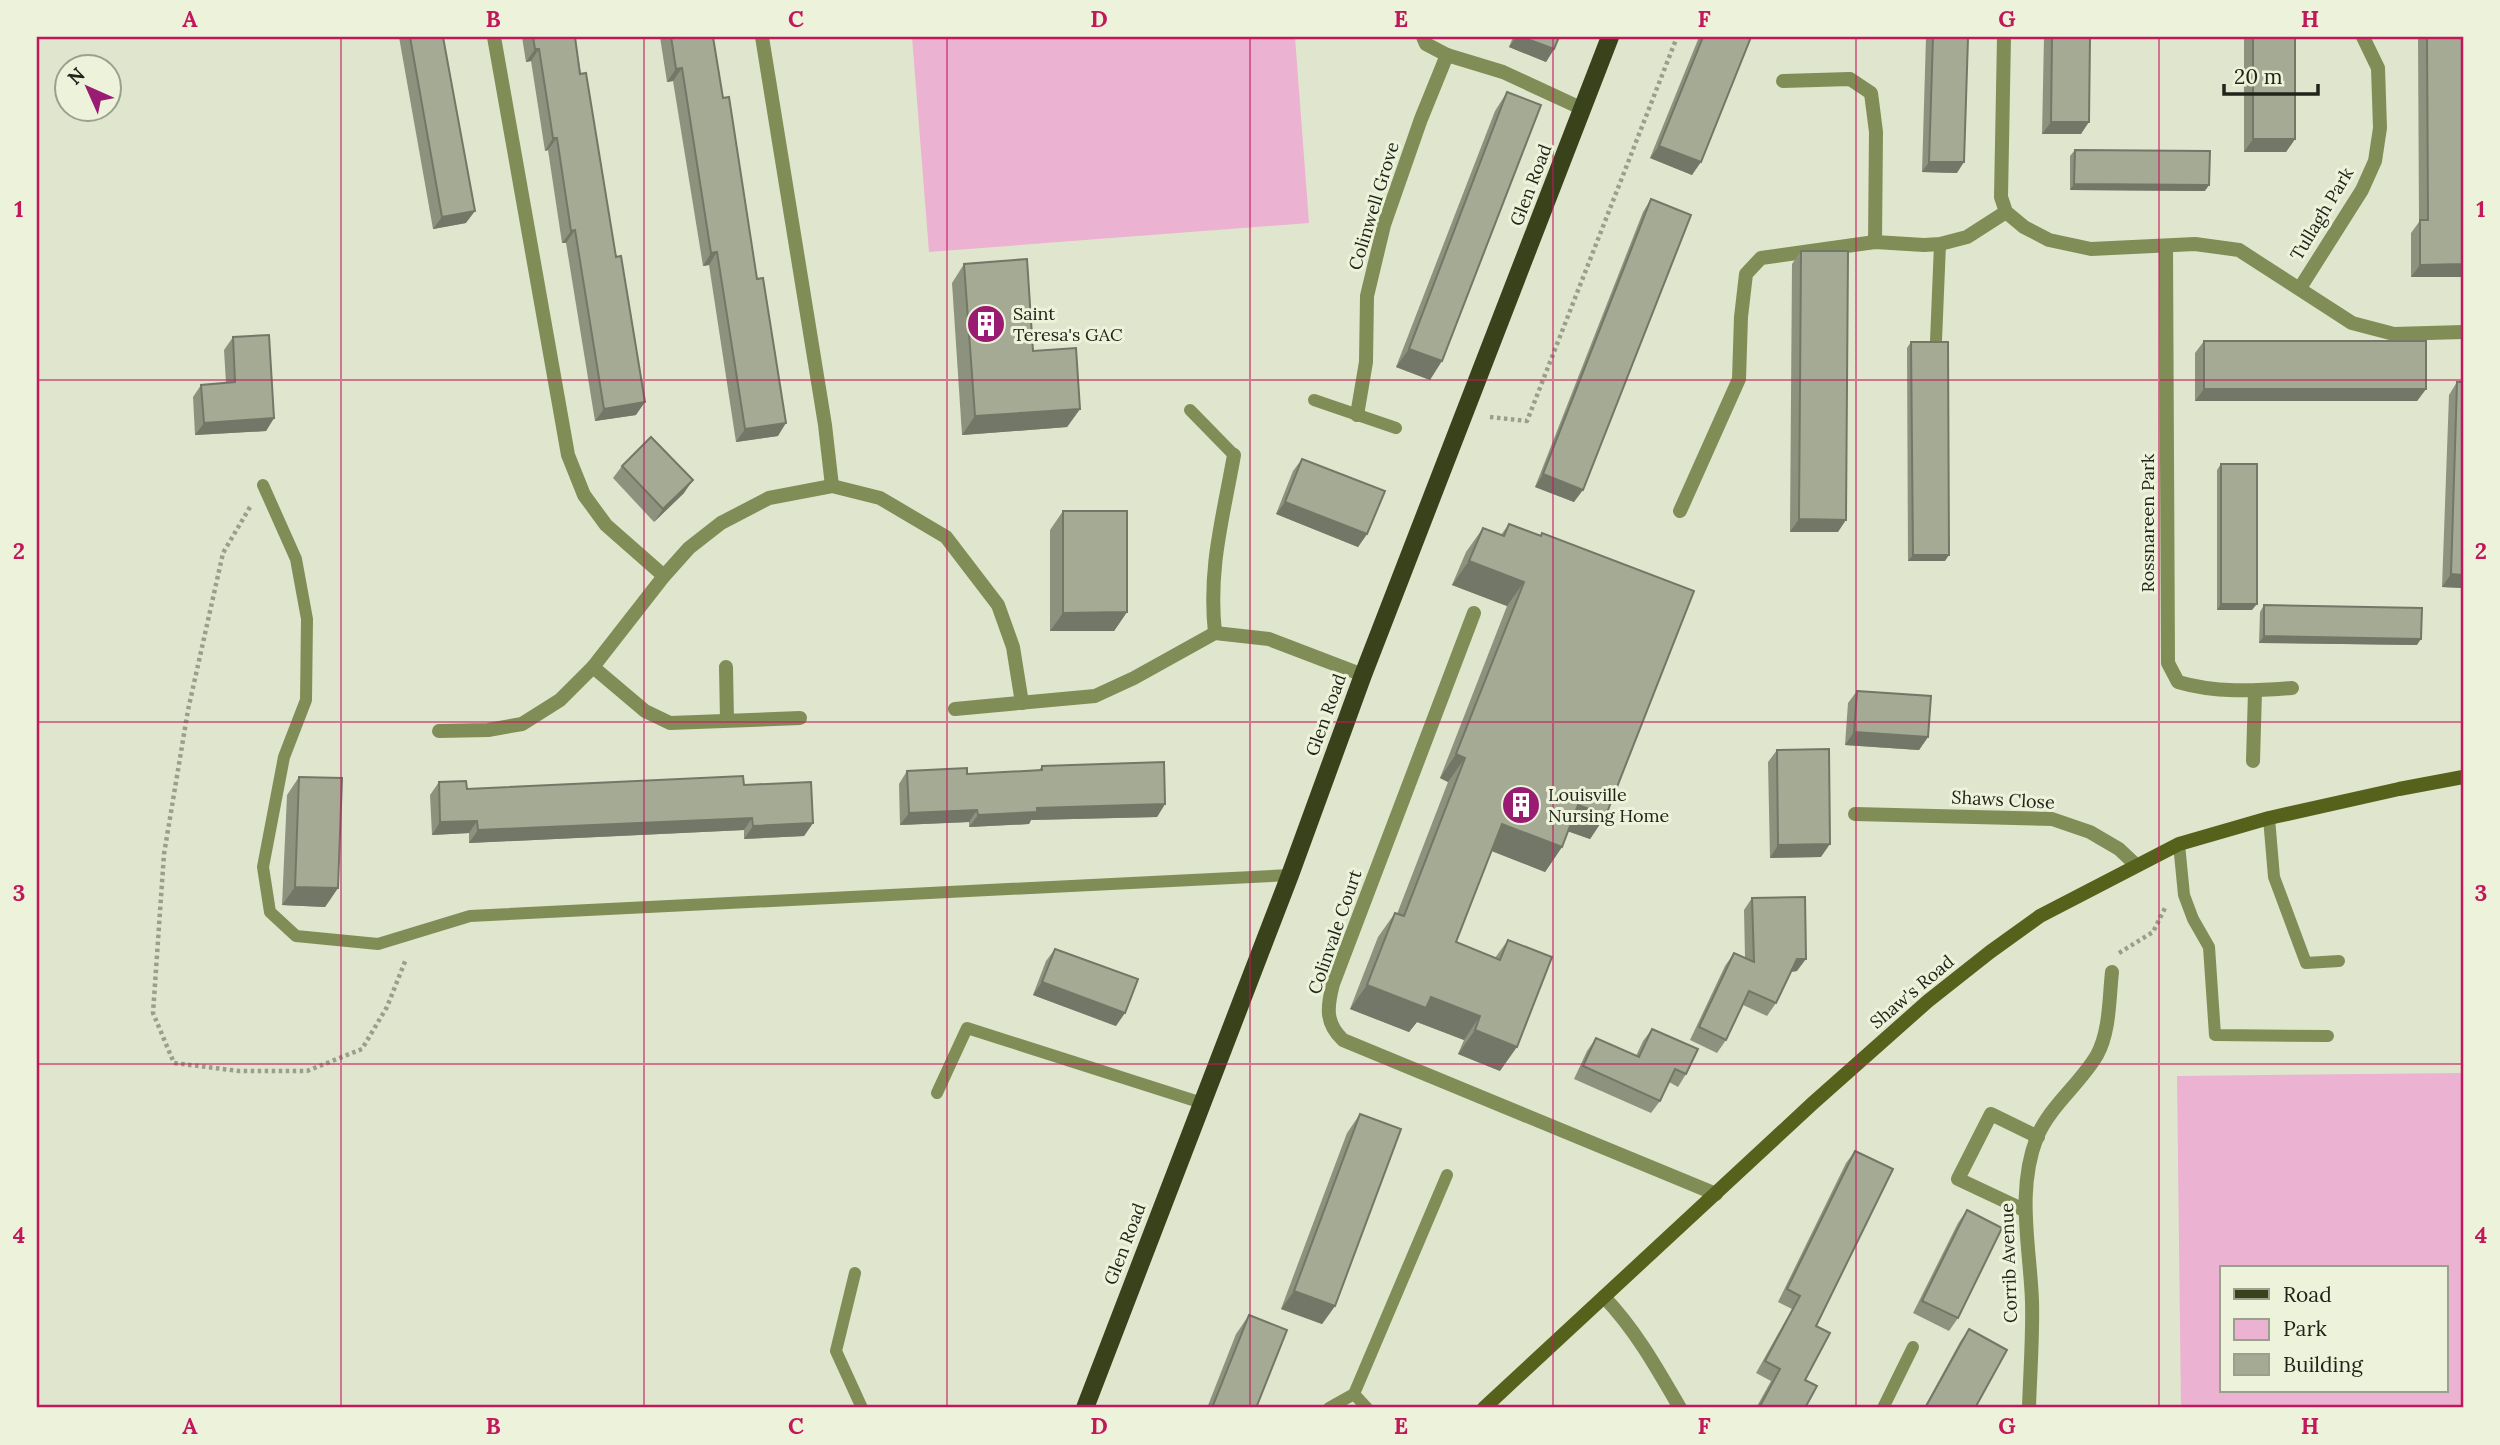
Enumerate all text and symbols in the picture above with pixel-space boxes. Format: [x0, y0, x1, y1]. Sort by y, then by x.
text: A [182, 4, 198, 33]
text: B [485, 4, 501, 33]
text: C [788, 4, 804, 33]
text: D [1090, 4, 1108, 33]
text: E [1394, 4, 1408, 33]
text: F [1697, 4, 1711, 33]
text: G [1998, 4, 2016, 33]
text: H [2301, 4, 2319, 33]
north arrow [52, 52, 122, 122]
scale bar [2224, 52, 2318, 96]
text: N [62, 62, 90, 90]
text: 20 m [2234, 63, 2283, 90]
street label: Colinwell Grove [1343, 139, 1404, 273]
street label: Glen Road [1504, 140, 1557, 229]
street label: Tullagh Park [2285, 163, 2358, 264]
text: 1 [14, 194, 24, 223]
text: 1 [2476, 194, 2486, 223]
place label: Saint Teresa's GAC [1013, 302, 1123, 346]
building icon: Saint Teresa's GAC [965, 303, 1007, 345]
street label: Rossnareen Park [2136, 453, 2159, 592]
text: 2 [13, 536, 25, 565]
text: 2 [2475, 536, 2487, 565]
street label: Glen Road [1300, 670, 1351, 759]
place label: Louisville Nursing Home [1548, 783, 1670, 827]
building icon: Louisville Nursing Home [1500, 784, 1542, 826]
street label: Shaws Close [1951, 785, 2056, 814]
street label: Colinvale Court [1302, 867, 1367, 997]
text: 3 [13, 878, 25, 907]
text: 3 [2475, 878, 2487, 907]
street label: Shaw's Road [1865, 950, 1959, 1034]
street label: Glen Road [1098, 1199, 1151, 1288]
street label: Corrib Avenue [1995, 1202, 2022, 1323]
text: 4 [13, 1220, 25, 1249]
text: 4 [2475, 1220, 2487, 1249]
legend [2220, 1266, 2448, 1392]
text: Road [2283, 1281, 2332, 1308]
text: Park [2283, 1315, 2327, 1342]
text: Building [2283, 1351, 2363, 1378]
text: A [182, 1411, 198, 1440]
text: B [485, 1411, 501, 1440]
text: C [788, 1411, 804, 1440]
text: D [1090, 1411, 1108, 1440]
text: E [1394, 1411, 1408, 1440]
text: F [1697, 1411, 1711, 1440]
text: G [1998, 1411, 2016, 1440]
text: H [2301, 1411, 2319, 1440]

